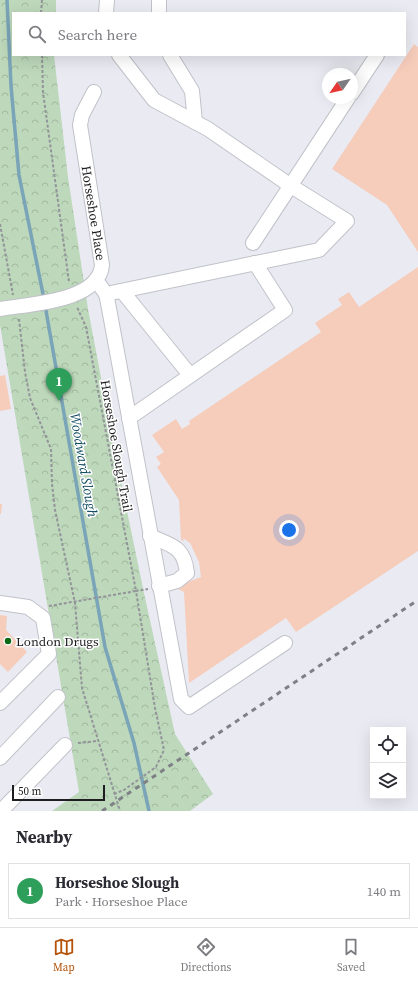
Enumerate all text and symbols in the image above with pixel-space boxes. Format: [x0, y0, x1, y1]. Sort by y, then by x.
search box [12, 12, 406, 56]
icon: search [26, 23, 48, 45]
text: Search here [58, 24, 137, 45]
north arrow [322, 68, 358, 104]
street label: Horseshoe Place [78, 164, 109, 262]
pin: 1 [46, 368, 72, 401]
street label: Horseshoe Slough Trail [96, 379, 137, 514]
water label: Woodward Slough [65, 411, 103, 519]
your location [279, 520, 299, 540]
place label: London Drugs [16, 633, 99, 650]
marker: London Drugs [3, 636, 13, 646]
map controls [370, 727, 406, 799]
button: locate [370, 727, 406, 763]
button: layers [370, 763, 406, 799]
scale bar [12, 783, 105, 802]
text: 50 m [18, 784, 41, 799]
text: Nearby [16, 825, 72, 849]
text: Horseshoe Slough [55, 872, 179, 893]
text: 1 [26, 883, 34, 900]
text: 140 m [367, 883, 401, 900]
text: Park · Horseshoe Place [55, 893, 188, 910]
tab: Map [53, 936, 75, 975]
tab: Directions [180, 936, 231, 975]
tab: Saved [337, 936, 365, 975]

